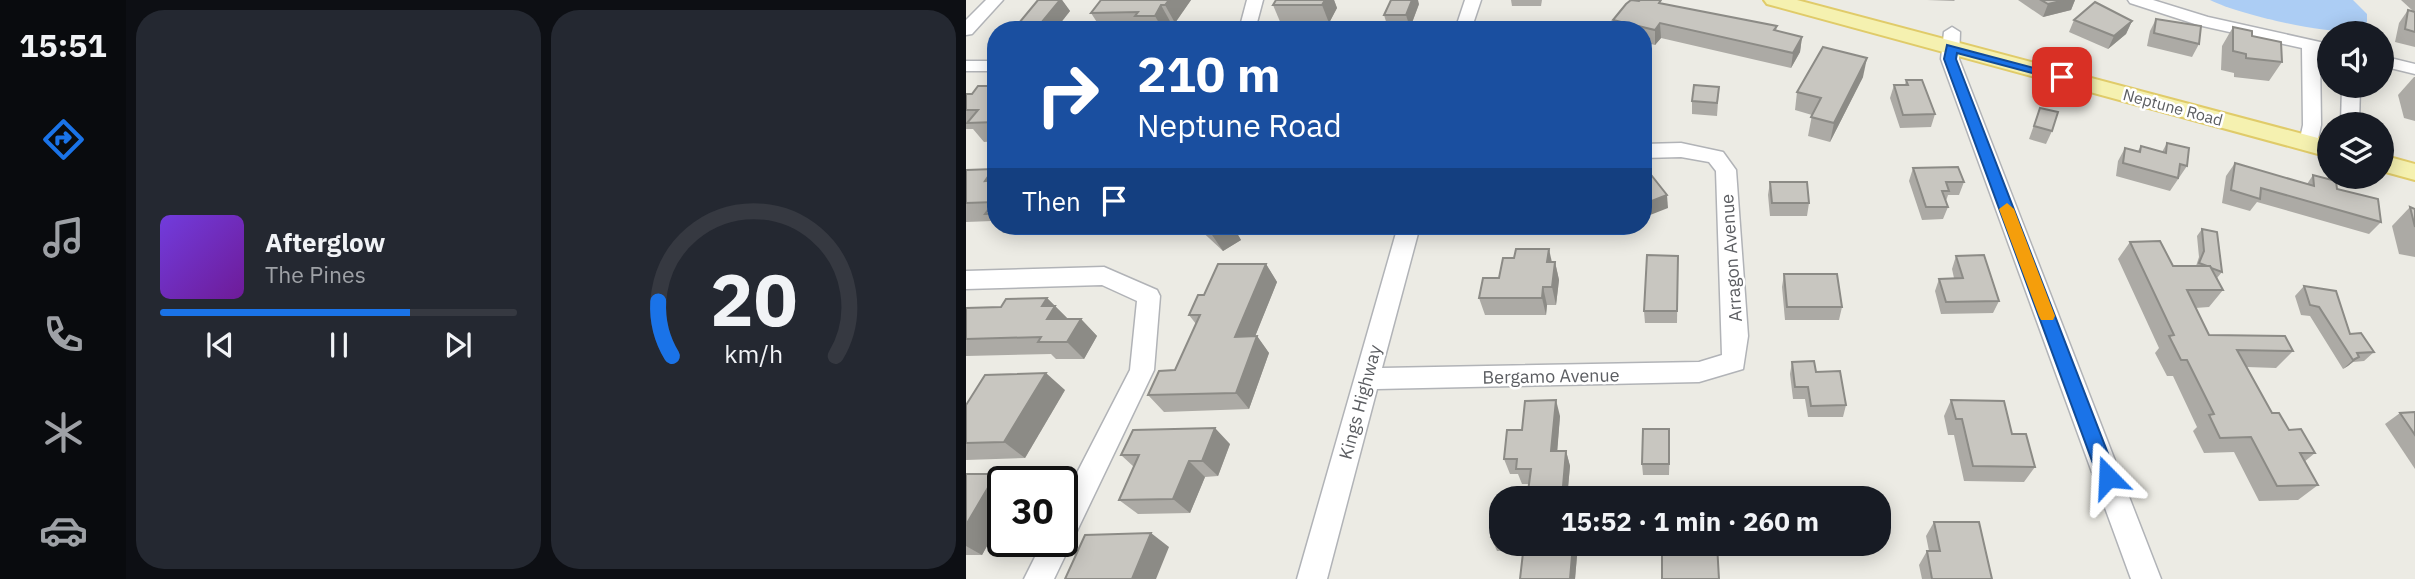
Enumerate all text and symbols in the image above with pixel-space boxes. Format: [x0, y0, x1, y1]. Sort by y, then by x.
map controls [2317, 21, 2394, 189]
button: sound [2317, 21, 2394, 98]
text: 15:51 [19, 24, 107, 66]
text: 210 m [1137, 42, 1281, 105]
pin [2032, 47, 2092, 107]
icon: right [1022, 49, 1113, 140]
icon: arrive [2043, 58, 2081, 96]
street label: Neptune Road [2121, 84, 2225, 130]
text: Neptune Road [1137, 104, 1342, 146]
button: layers [2317, 112, 2394, 189]
icon: directions [39, 115, 88, 164]
icon: arrive [1095, 182, 1133, 220]
text: Then [1022, 184, 1081, 218]
street label: Arragon Avenue [1715, 193, 1747, 323]
icon: music [39, 213, 88, 262]
text: Afterglow [265, 225, 385, 259]
text: 20 [710, 251, 797, 346]
text: The Pines [265, 259, 366, 289]
icon: phone [39, 310, 88, 359]
icon: previous [201, 326, 239, 364]
icon: pause [320, 326, 358, 364]
icon: next [439, 326, 477, 364]
text: km/h [724, 336, 783, 369]
street label: Kings Highway [1334, 342, 1386, 462]
street label: Bergamo Avenue [1482, 363, 1620, 389]
icon: climate [39, 408, 88, 457]
position arrow [2071, 440, 2145, 514]
speed limit sign: 30 [987, 466, 1078, 557]
text: 15:52 · 1 min · 260 m [1561, 504, 1819, 538]
icon: car [39, 506, 88, 555]

